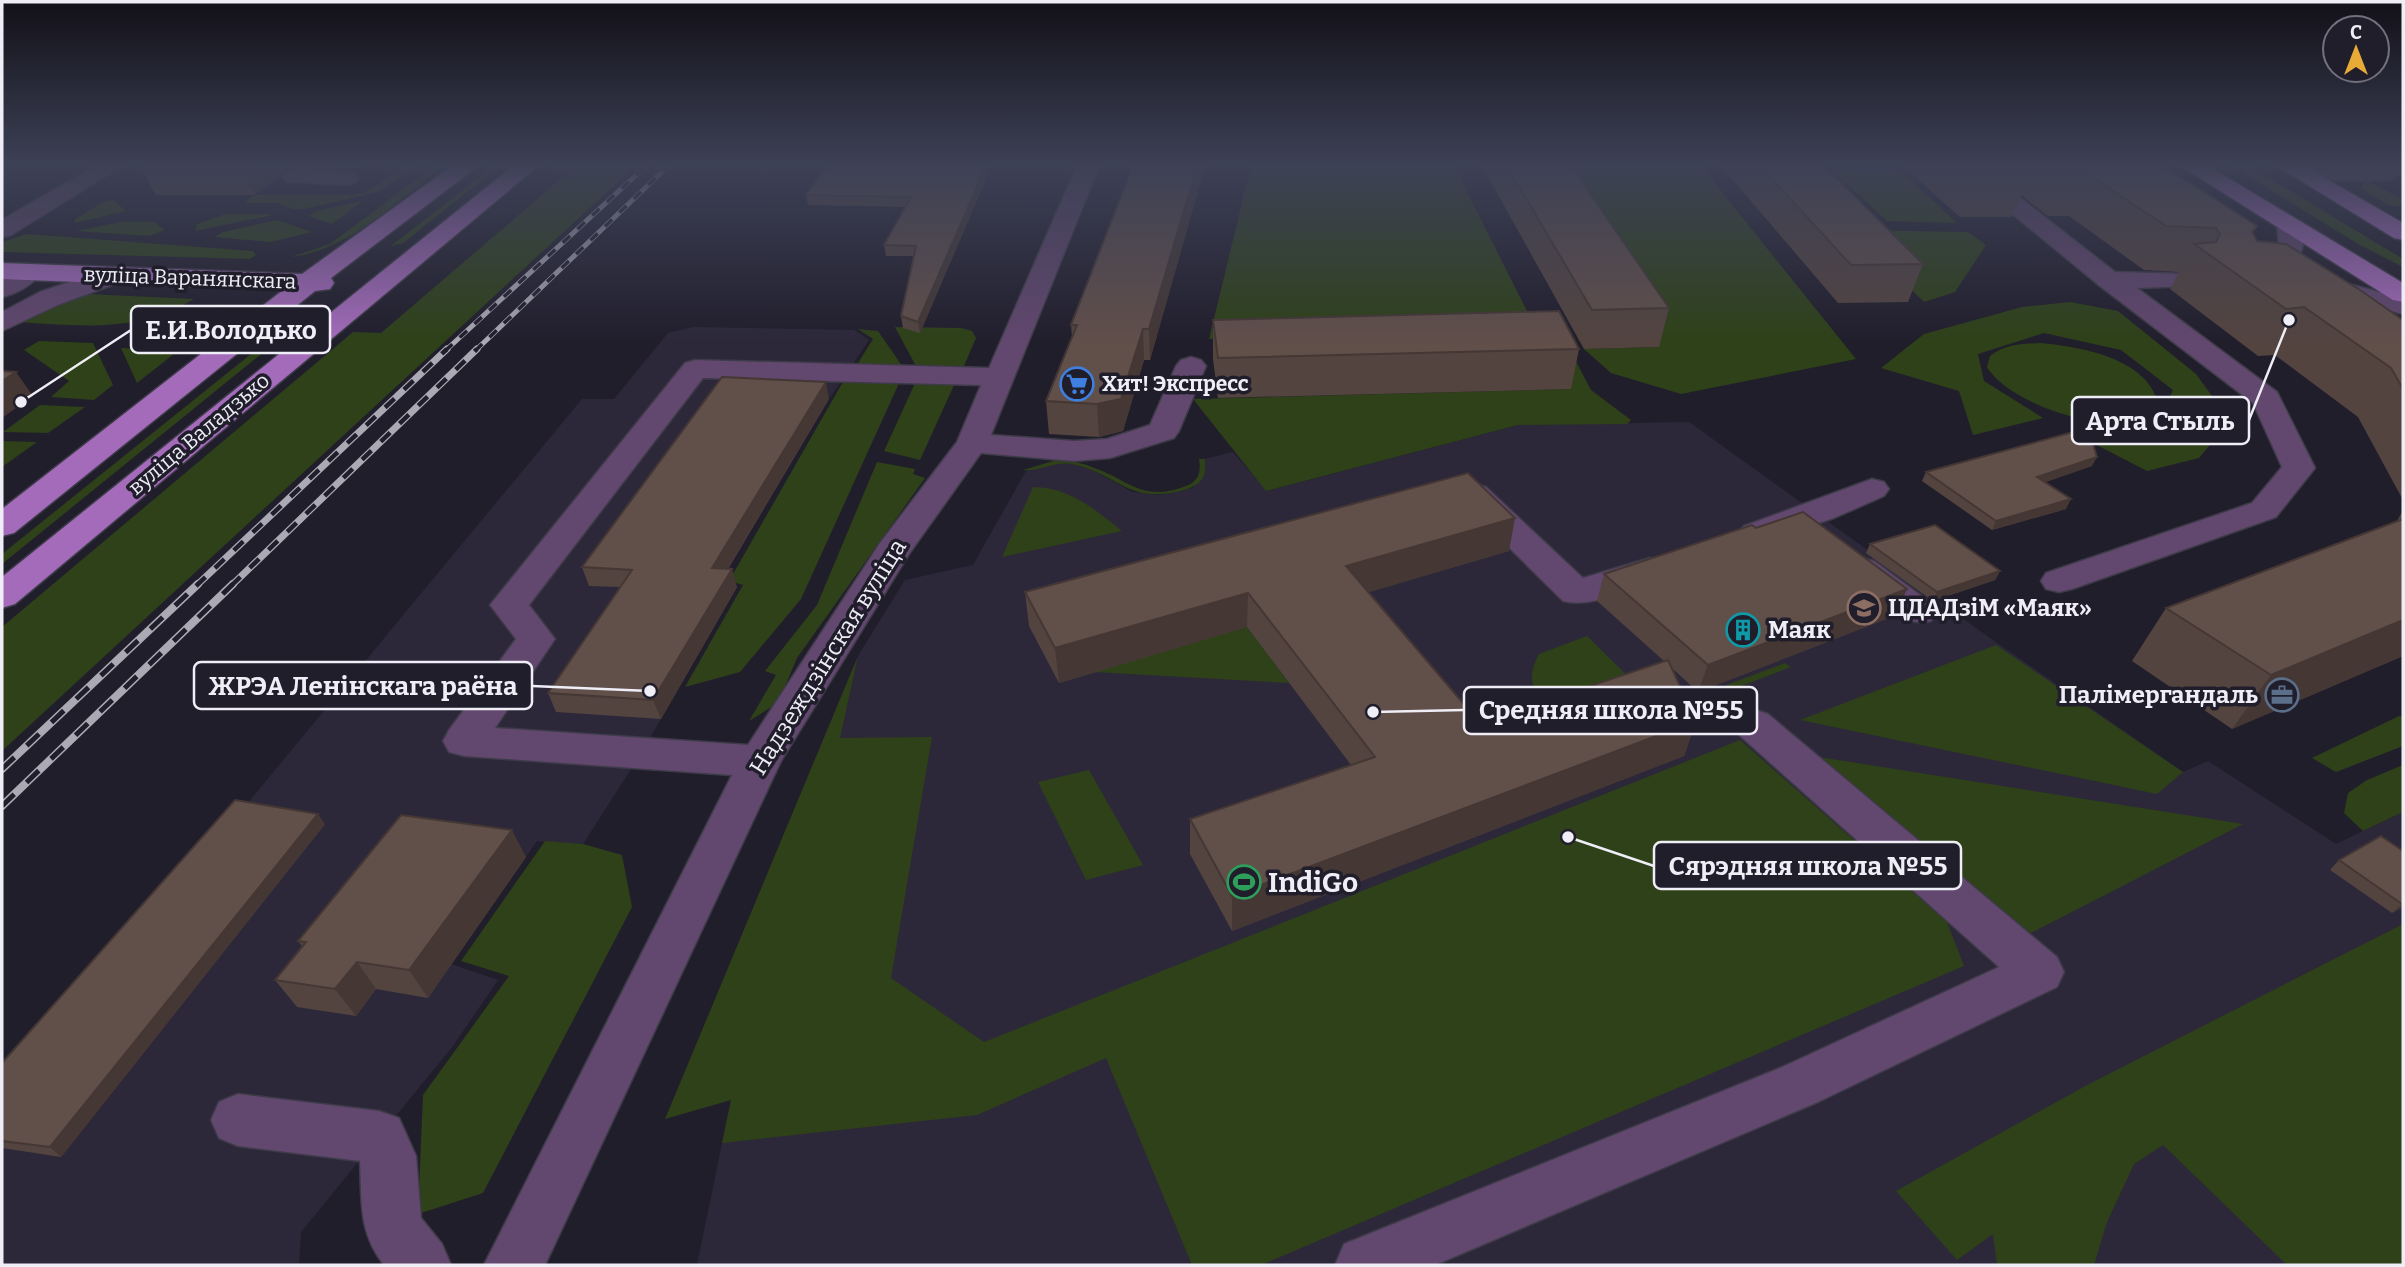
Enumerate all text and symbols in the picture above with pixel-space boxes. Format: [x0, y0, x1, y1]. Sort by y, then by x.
north arrow [2321, 14, 2391, 84]
text: С [2350, 21, 2362, 44]
street label: вуліца Варанянскага [83, 261, 297, 295]
callout: Е.И.Володько [131, 306, 330, 353]
text: Е.И.Володько [145, 315, 317, 346]
supermarket icon: Хит! Экспресс [1058, 365, 1096, 403]
street label: вуліца Валадзько [123, 367, 275, 501]
place label: Хит! Экспресс [1102, 371, 1249, 397]
callout: Арта Стыль [2072, 397, 2249, 444]
text: Арта Стыль [2086, 406, 2234, 437]
street label: Надзеждзінская вуліца [744, 534, 912, 780]
school or university icon: ЦДАДзіМ «Маяк» [1845, 589, 1883, 627]
place label: ЦДАДзіМ «Маяк» [1888, 594, 2092, 622]
building icon: Маяк [1724, 611, 1762, 649]
place label: Маяк [1768, 616, 1831, 644]
callout: ЖРЭА Ленінскага раёна [194, 662, 532, 709]
text: ЖРЭА Ленінскага раёна [208, 671, 518, 702]
office icon: Палімергандаль [2263, 676, 2301, 714]
place label: Палімергандаль [2059, 681, 2258, 709]
callout: Средняя школа №55 [1464, 687, 1757, 734]
text: Средняя школа №55 [1479, 695, 1743, 726]
callout: Сярэдняя школа №55 [1654, 842, 1961, 889]
text: Сярэдняя школа №55 [1669, 851, 1947, 882]
sports icon: IndiGo [1225, 863, 1263, 901]
place label: IndiGo [1268, 866, 1358, 899]

